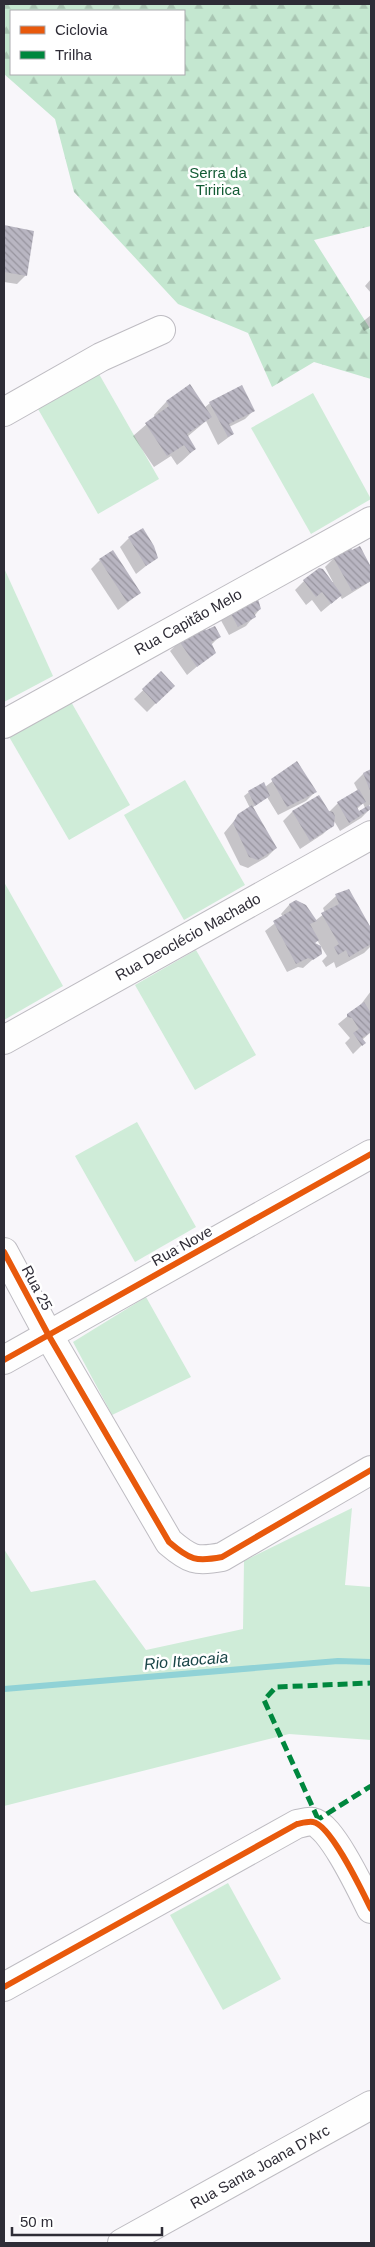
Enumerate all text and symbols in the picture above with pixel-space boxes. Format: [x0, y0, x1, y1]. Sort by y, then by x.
legend [10, 10, 185, 75]
text: Ciclovia [55, 21, 108, 38]
text: Trilha [55, 46, 93, 63]
park label: Serra da Tiririca [189, 164, 247, 198]
street label: Rua Capitão Melo [131, 585, 244, 658]
street label: Rua Deoclécio Machado [112, 890, 263, 984]
street label: Rua Nove [148, 1222, 215, 1269]
street label: Rua 25 [19, 1262, 56, 1313]
water label: Rio Itaocaia [143, 1648, 229, 1673]
street label: Rua Santa Joana D'Arc [187, 2121, 333, 2212]
scale bar [12, 2204, 162, 2236]
text: 50 m [20, 2213, 53, 2230]

